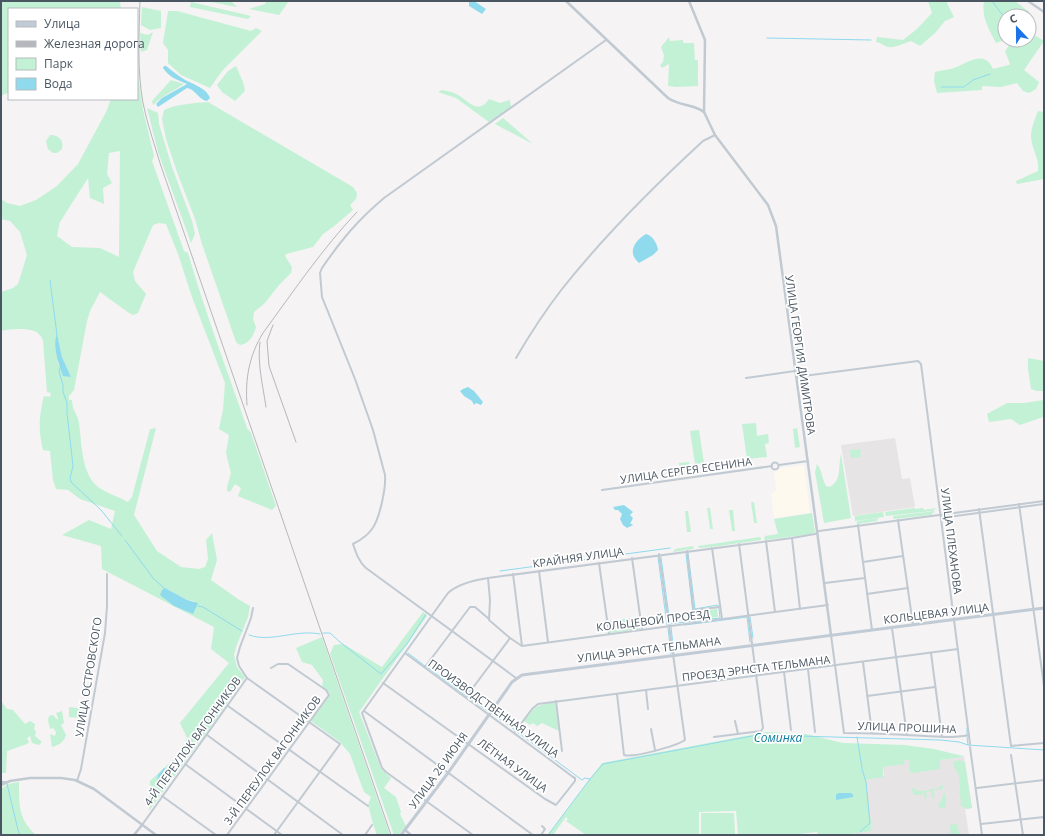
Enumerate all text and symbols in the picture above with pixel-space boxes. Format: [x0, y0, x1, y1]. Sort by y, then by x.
legend [8, 8, 138, 100]
north arrow [997, 8, 1037, 48]
text: С [1007, 10, 1019, 27]
text: Улица [44, 15, 80, 32]
text: Железная дорога [44, 35, 145, 52]
text: Парк [44, 55, 74, 72]
text: Вода [44, 75, 73, 92]
street label: УЛИЦА ГЕОРГИЯ ДИМИТРОВА [782, 274, 820, 436]
street label: УЛИЦА СЕРГЕЯ ЕСЕНИНА [619, 453, 753, 487]
street label: УЛИЦА ПЛЕХАНОВА [938, 487, 966, 595]
street label: КРАЙНЯЯ УЛИЦА [532, 543, 624, 571]
street label: КОЛЬЦЕВАЯ УЛИЦА [882, 599, 990, 627]
street label: КОЛЬЦЕВОЙ ПРОЕЗД [595, 606, 711, 634]
street label: УЛИЦА ОСТРОВСКОГО [71, 616, 105, 738]
street label: УЛИЦА ЭРНСТА ТЕЛЬМАНА [577, 633, 721, 665]
street label: ПРОЕЗД ЭРНСТА ТЕЛЬМАНА [681, 651, 831, 685]
street label: ПРОИЗВОДСТВЕННАЯ УЛИЦА [426, 655, 562, 761]
street label: 4-Й ПЕРЕУЛОК ВАГОННИКОВ [140, 674, 244, 808]
street label: 3-Й ПЕРЕУЛОК ВАГОННИКОВ [220, 693, 324, 827]
street label: УЛИЦА ПРОШИНА [857, 718, 957, 736]
street label: УЛИЦА 26 ИЮНЯ [405, 729, 471, 811]
water label: Соминка [754, 729, 803, 746]
street label: ЛЁТНАЯ УЛИЦА [475, 735, 551, 795]

